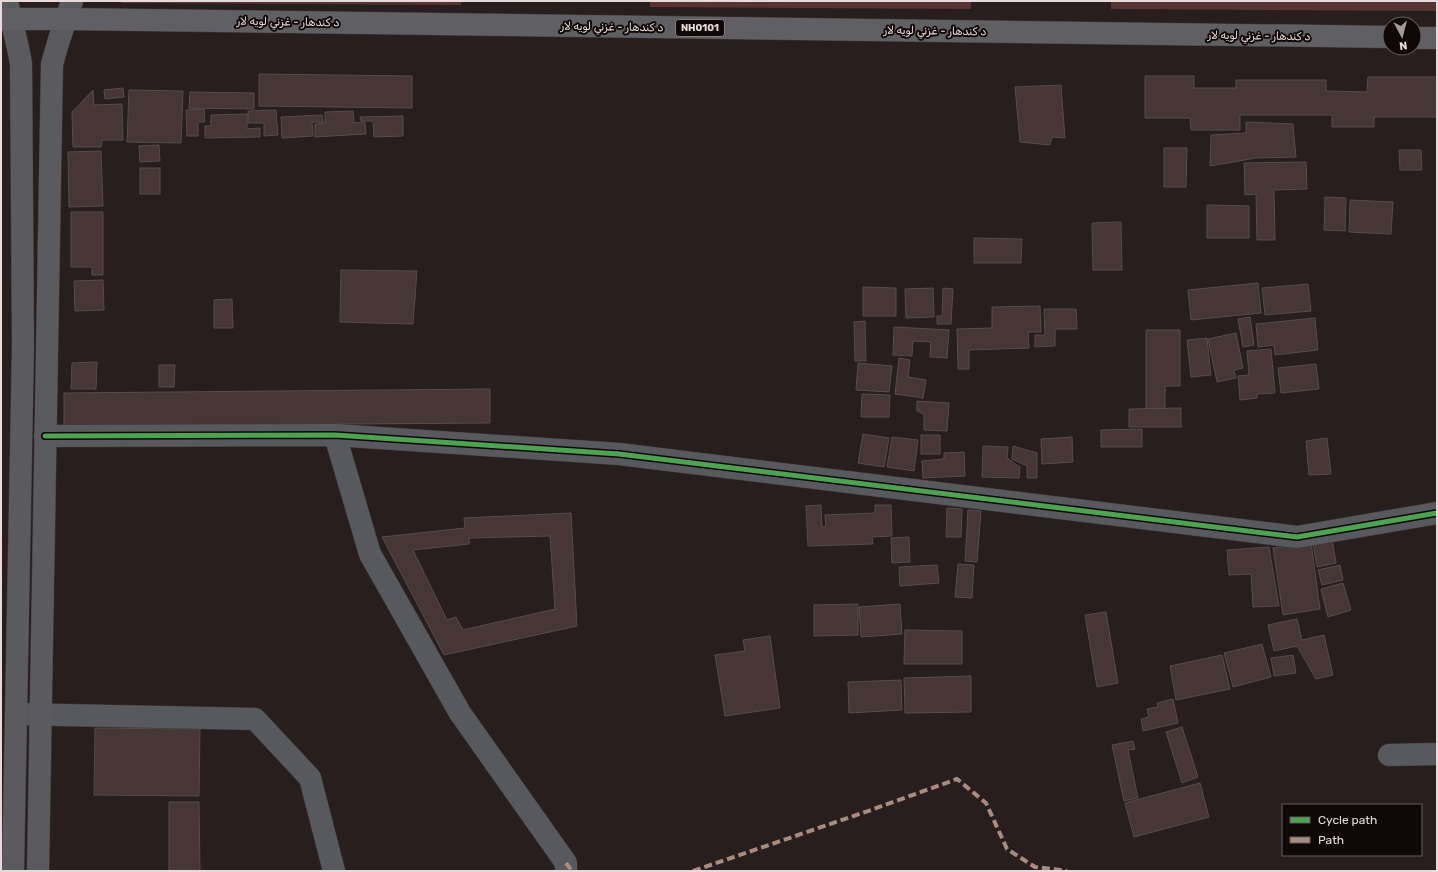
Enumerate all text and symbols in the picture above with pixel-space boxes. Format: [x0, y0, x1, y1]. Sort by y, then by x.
street label: د کندهار - غزني لويه لار [235, 15, 340, 31]
north arrow [1382, 16, 1422, 56]
street label: د کندهار - غزني لويه لار [559, 20, 664, 36]
road number: NH0101 [676, 20, 724, 36]
street label: د کندهار - غزني لويه لار [882, 24, 987, 40]
street label: د کندهار - غزني لويه لار [1206, 29, 1311, 45]
text: N [1398, 38, 1408, 52]
legend [1282, 804, 1422, 856]
text: Cycle path [1318, 813, 1377, 827]
text: Path [1318, 833, 1344, 847]

